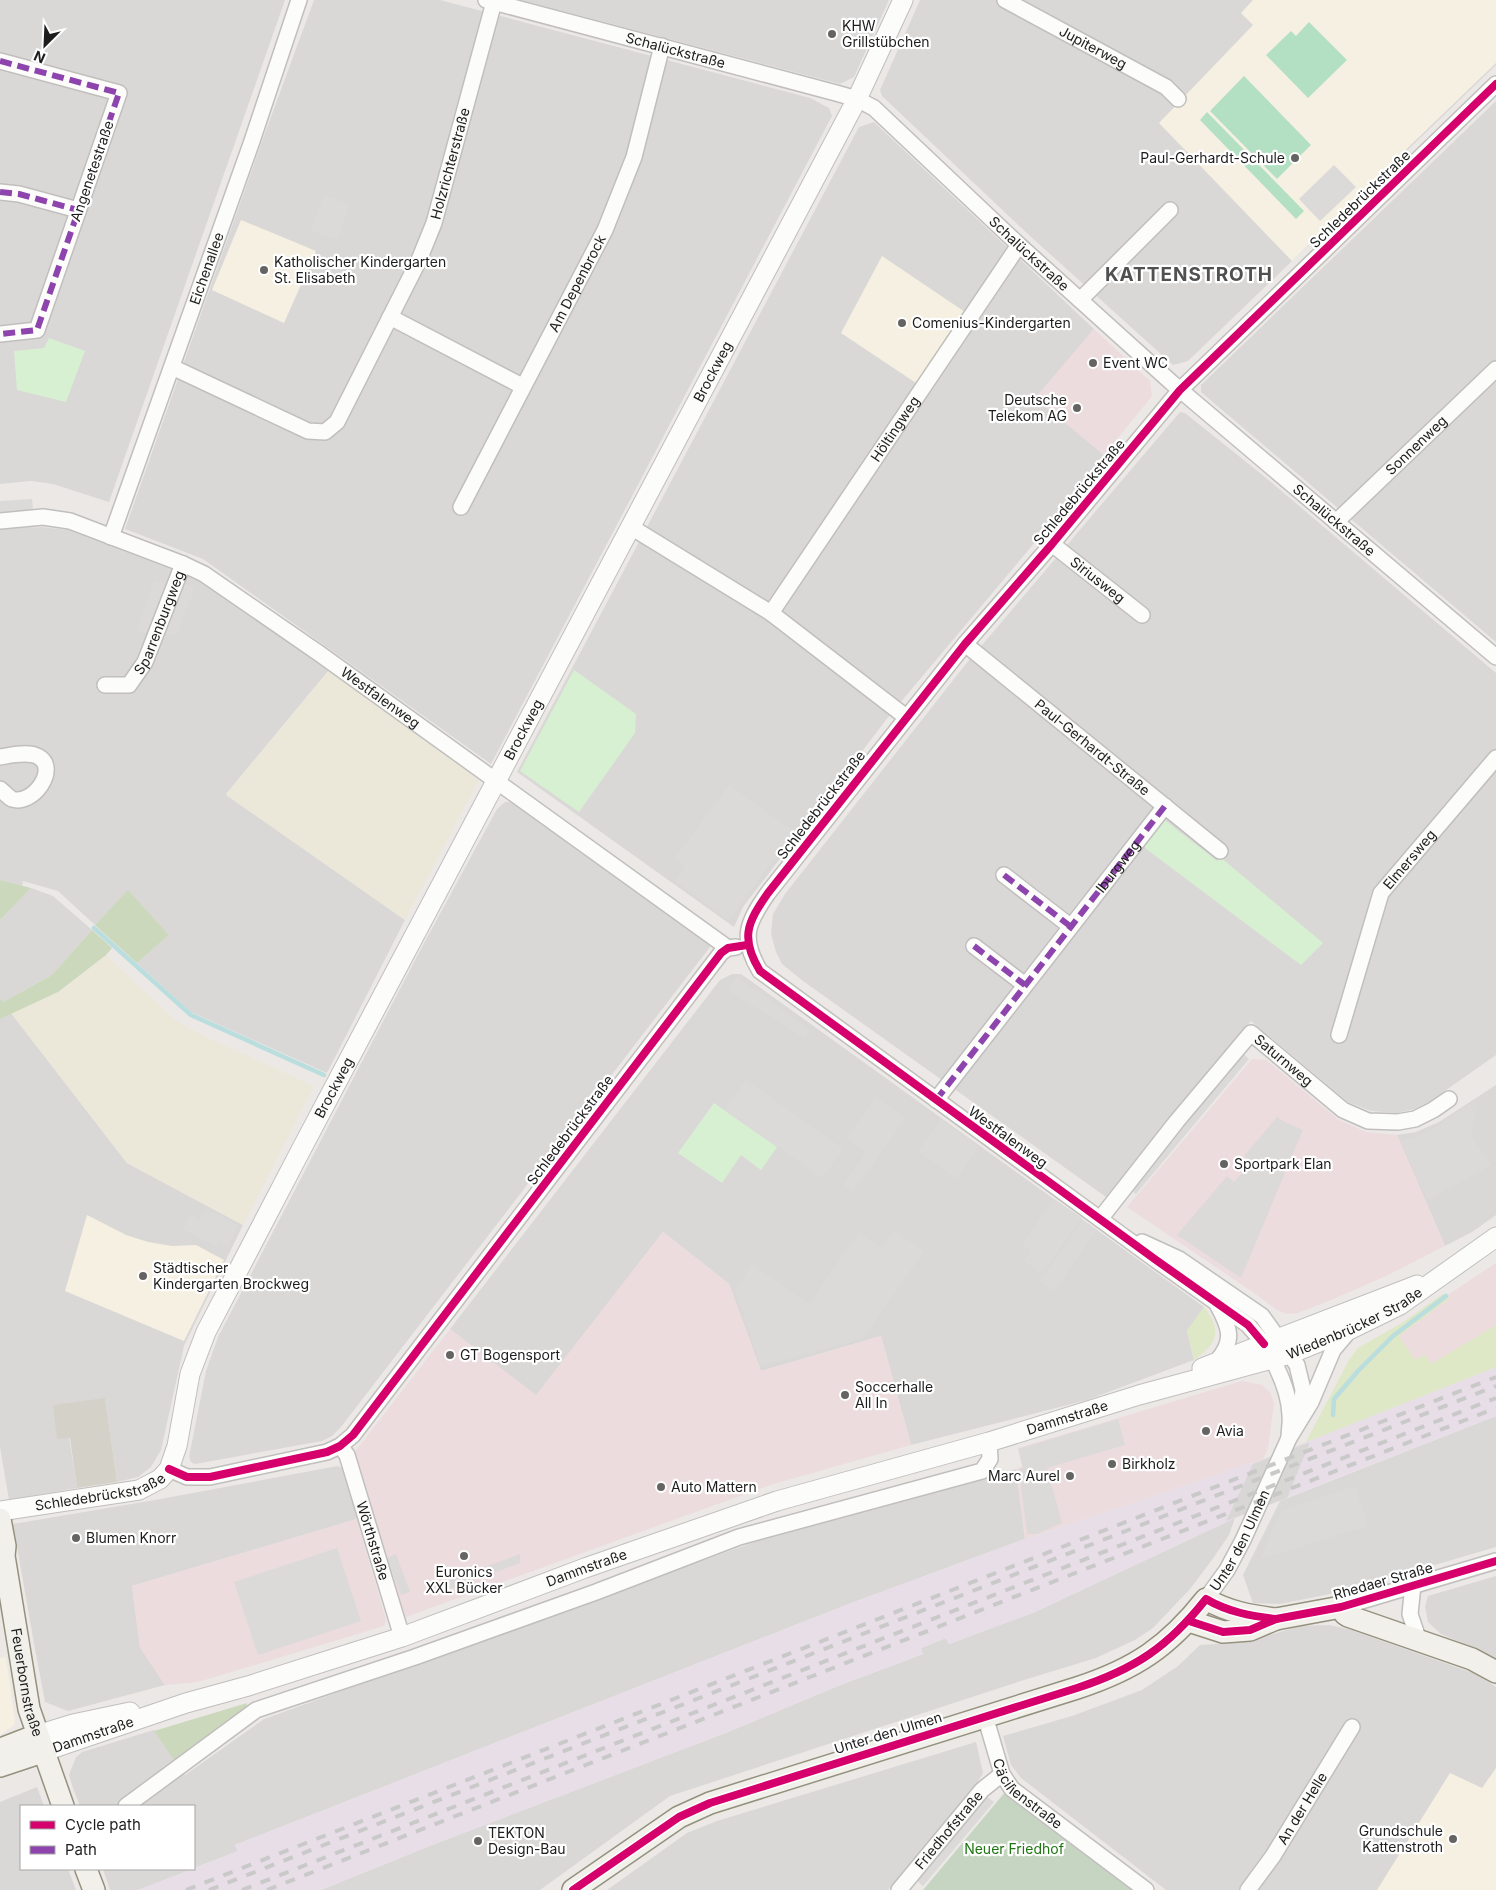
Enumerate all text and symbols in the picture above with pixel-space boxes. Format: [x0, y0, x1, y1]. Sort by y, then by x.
place label: KHW Grillstübchen [842, 17, 930, 50]
north arrow [20, 20, 70, 70]
street label: Jupiterweg [1057, 22, 1130, 72]
street label: Schalückstraße [624, 28, 727, 71]
marker: KHW Grillstübchen [826, 28, 838, 40]
text: N [31, 47, 48, 67]
street label: Holzrichterstraße [426, 106, 473, 221]
street label: Angenetestraße [66, 118, 117, 224]
street label: Schledebrückstraße [1306, 146, 1413, 251]
place label: Paul-Gerhardt-Schule [1140, 149, 1285, 166]
marker: Paul-Gerhardt-Schule [1289, 152, 1301, 164]
street label: Schalückstraße [986, 212, 1073, 294]
street label: Eichenallee [185, 230, 227, 307]
street label: Am Depenbrock [545, 232, 609, 335]
place label: Katholischer Kindergarten St. Elisabeth [274, 253, 446, 286]
district label: KATTENSTROTH [1105, 263, 1273, 286]
marker: Katholischer Kindergarten St. Elisabeth [258, 264, 270, 276]
place label: Comenius-Kindergarten [912, 314, 1071, 331]
marker: Comenius-Kindergarten [896, 317, 908, 329]
street label: Brockweg [689, 338, 735, 405]
place label: Event WC [1103, 354, 1168, 371]
marker: Event WC [1087, 357, 1099, 369]
place label: Deutsche Telekom AG [988, 391, 1067, 424]
street label: Höltingweg [867, 393, 923, 465]
marker: Deutsche Telekom AG [1071, 402, 1083, 414]
street label: Sonnenweg [1382, 412, 1450, 478]
street label: Schledebrückstraße [1029, 435, 1128, 548]
street label: Schalückstraße [1290, 480, 1379, 559]
street label: Siriusweg [1067, 553, 1129, 606]
street label: Sparrenburgweg [130, 568, 188, 678]
street label: Westfalenweg [338, 663, 424, 731]
street label: Paul-Gerhardt-Straße [1032, 695, 1154, 799]
street label: Brockweg [500, 696, 546, 763]
street label: Schledebrückstraße [773, 747, 868, 862]
street label: Elmersweg [1379, 826, 1439, 893]
street label: Iburgweg [1092, 836, 1143, 896]
street label: Saturnweg [1251, 1030, 1317, 1089]
street label: Brockweg [310, 1054, 356, 1121]
street label: Schledebrückstraße [523, 1071, 616, 1188]
street label: Westfalenweg [965, 1102, 1051, 1171]
place label: Sportpark Elan [1234, 1155, 1332, 1172]
marker: Sportpark Elan [1218, 1158, 1230, 1170]
place label: Städtischer Kindergarten Brockweg [153, 1259, 309, 1292]
marker: Städtischer Kindergarten Brockweg [137, 1270, 149, 1282]
street label: Wiedenbrücker Straße [1284, 1283, 1425, 1363]
place label: GT Bogensport [460, 1346, 560, 1363]
marker: GT Bogensport [444, 1349, 456, 1361]
place label: Soccerhalle All In [855, 1378, 933, 1411]
marker: Soccerhalle All In [839, 1389, 851, 1401]
street label: Dammstraße [1024, 1396, 1110, 1438]
place label: Avia [1216, 1422, 1244, 1439]
marker: Avia [1200, 1425, 1212, 1437]
place label: Birkholz [1122, 1455, 1176, 1472]
marker: Birkholz [1106, 1458, 1118, 1470]
place label: Marc Aurel [988, 1467, 1060, 1484]
street label: Schledebrückstraße [34, 1470, 169, 1514]
marker: Marc Aurel [1064, 1470, 1076, 1482]
place label: Auto Mattern [671, 1478, 757, 1495]
marker: Auto Mattern [655, 1481, 667, 1493]
street label: Unter den Ulmen [1206, 1487, 1273, 1594]
street label: Wörthstraße [353, 1499, 393, 1582]
place label: Blumen Knorr [86, 1529, 176, 1546]
marker: Blumen Knorr [70, 1532, 82, 1544]
street label: Dammstraße [544, 1545, 629, 1590]
marker: Euronics XXL Bücker [458, 1550, 470, 1562]
street label: Rhedaer Straße [1331, 1558, 1435, 1603]
place label: Euronics XXL Bücker [425, 1563, 503, 1596]
street label: Feuerbornstraße [8, 1627, 47, 1739]
street label: Unter den Ulmen [832, 1708, 944, 1757]
street label: Dammstraße [50, 1712, 136, 1756]
street label: Cäcilienstraße [990, 1756, 1066, 1832]
street label: An der Helle [1273, 1769, 1330, 1847]
street label: Friedhofstraße [911, 1787, 986, 1872]
legend [20, 1805, 195, 1870]
text: Cycle path [65, 1815, 141, 1834]
place label: Grundschule Kattenstroth [1359, 1822, 1443, 1855]
place label: TEKTON Design-Bau [488, 1824, 566, 1857]
marker: Grundschule Kattenstroth [1447, 1833, 1459, 1845]
marker: TEKTON Design-Bau [472, 1835, 484, 1847]
text: Path [65, 1840, 97, 1859]
park label: Neuer Friedhof [964, 1840, 1064, 1857]

